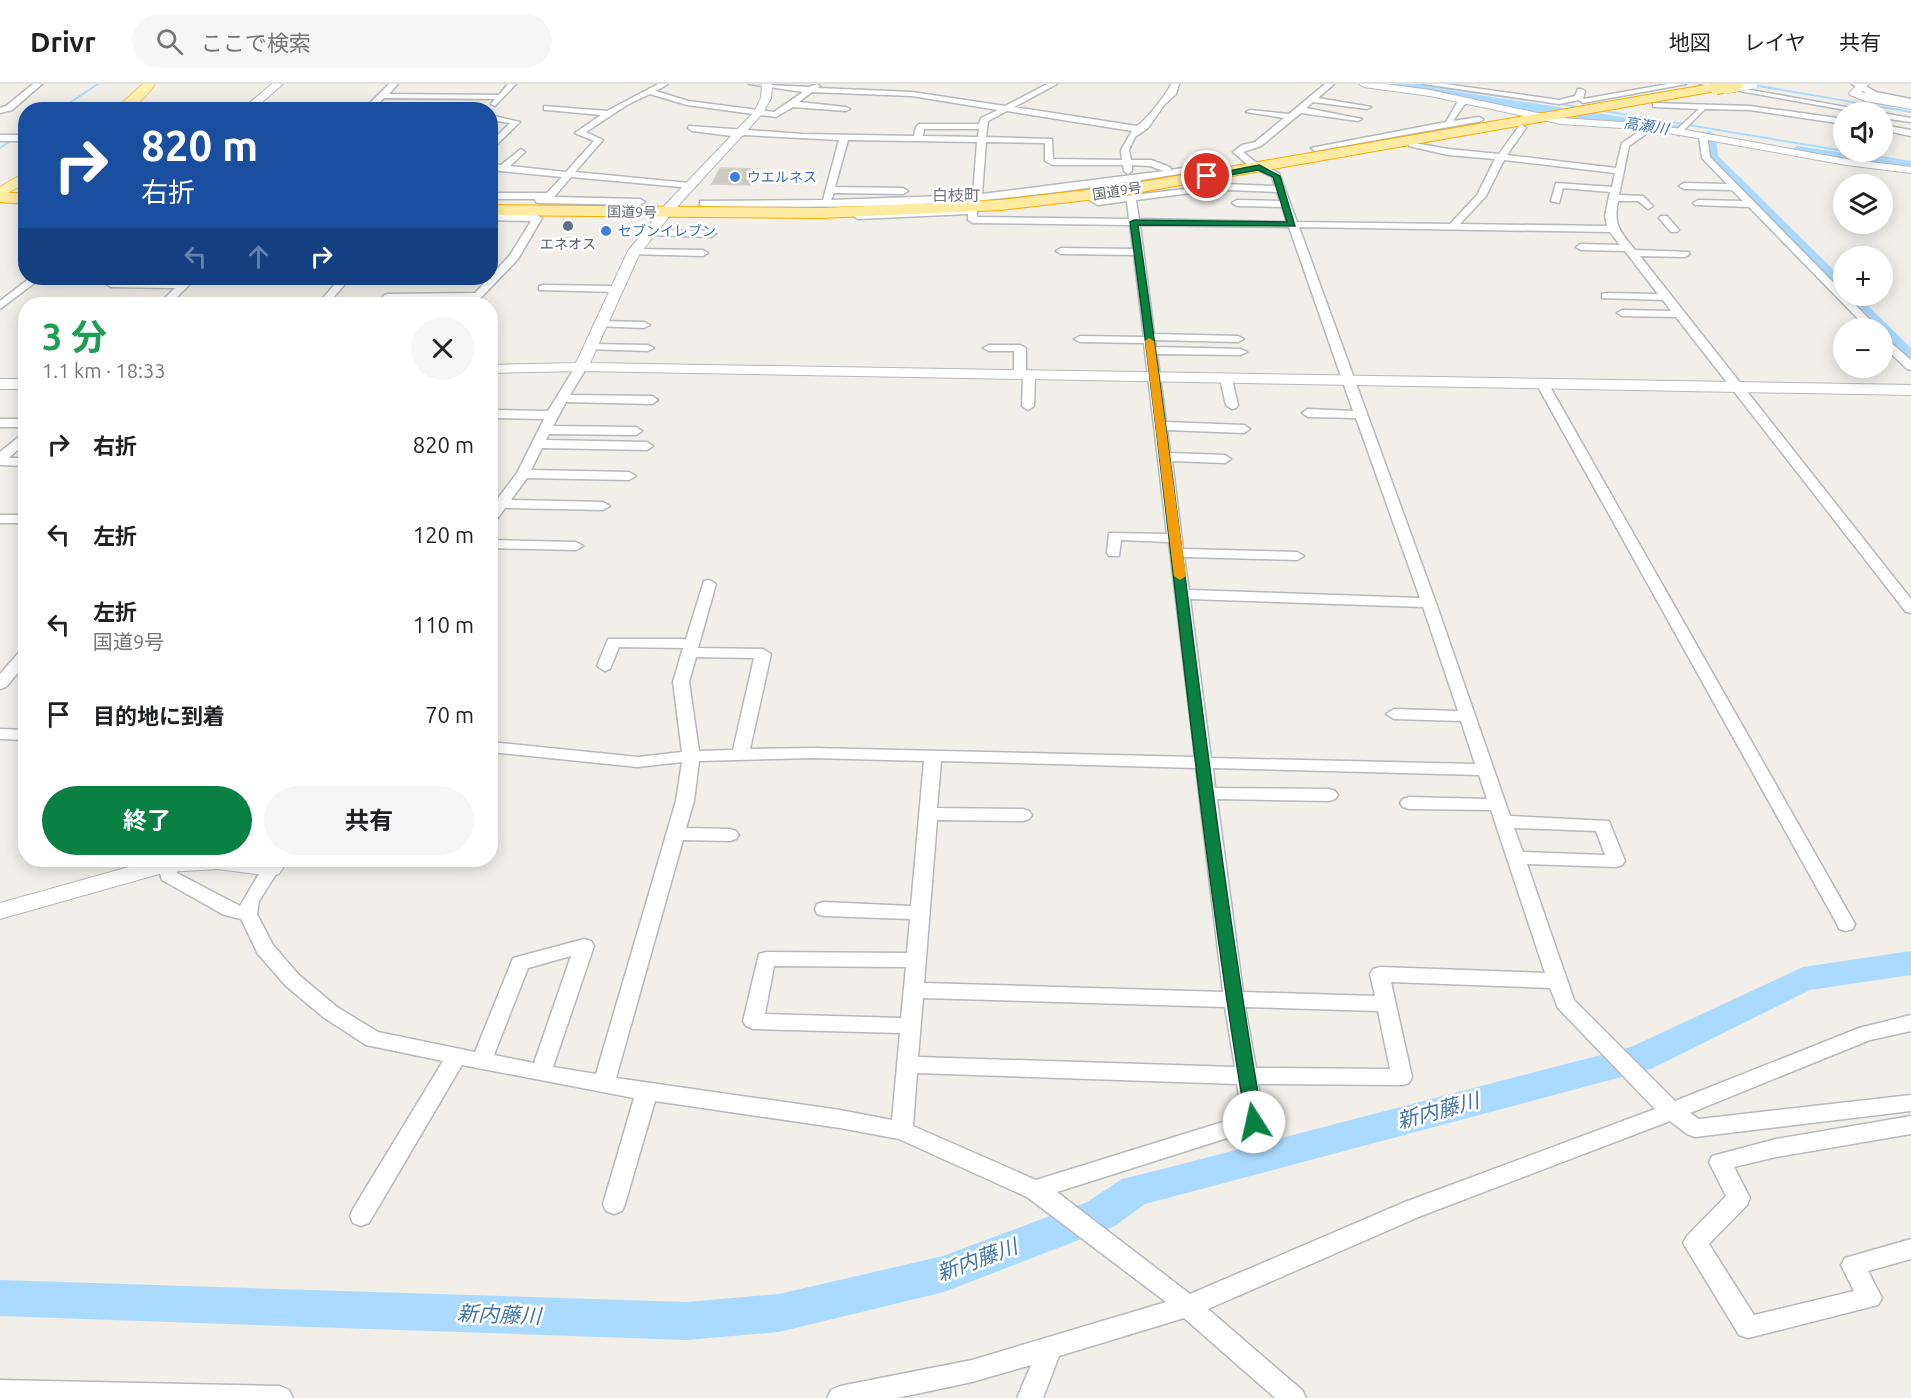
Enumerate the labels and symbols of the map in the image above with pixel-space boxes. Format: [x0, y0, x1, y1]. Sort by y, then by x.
water label: 高瀬川 [1623, 114, 1672, 138]
pin [1181, 150, 1232, 201]
place label: ウエルネス [747, 169, 817, 185]
marker: ウエルネス [728, 170, 742, 184]
street label: 国道9号 [1091, 179, 1143, 203]
district label: 白枝町 [932, 186, 980, 204]
street label: 国道9号 [607, 204, 657, 220]
marker: エネオス [561, 219, 575, 233]
place label: セブンイレブン [618, 223, 716, 239]
marker: セブンイレブン [599, 224, 613, 238]
place label: エネオス [540, 236, 596, 252]
water label: 新内藤川 [1394, 1087, 1483, 1132]
position arrow [1222, 1090, 1286, 1154]
water label: 新内藤川 [933, 1233, 1022, 1285]
water label: 新内藤川 [457, 1301, 543, 1328]

